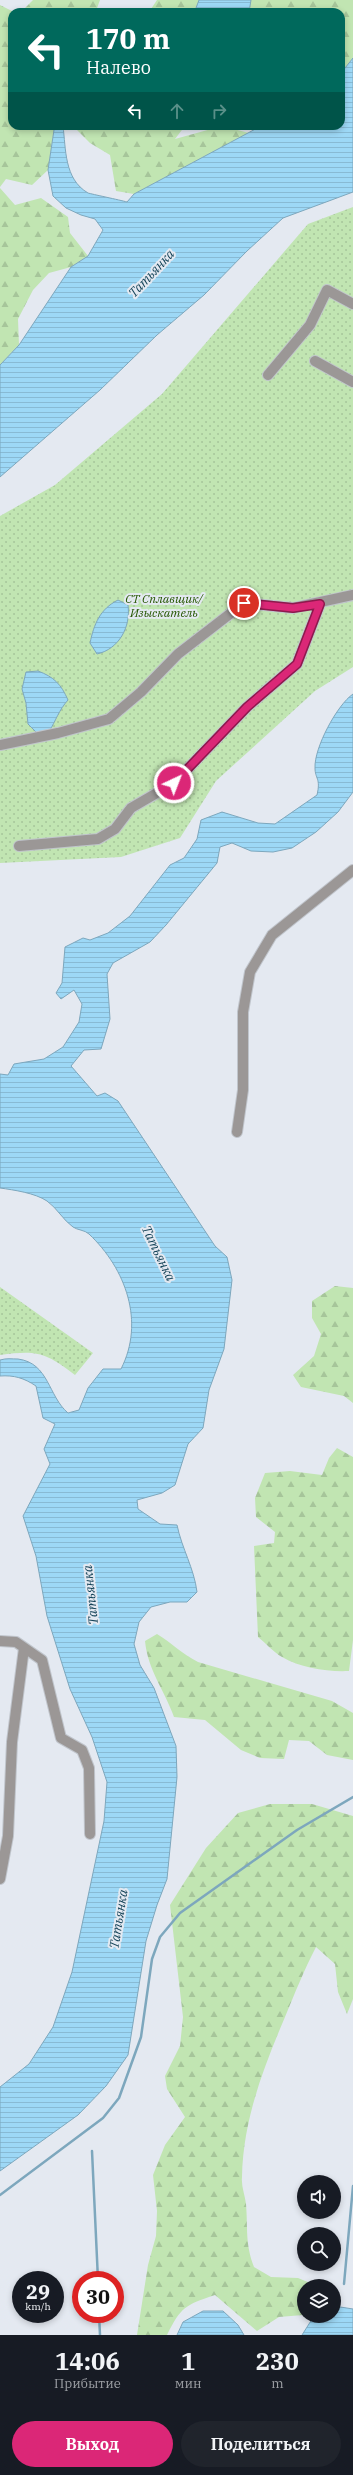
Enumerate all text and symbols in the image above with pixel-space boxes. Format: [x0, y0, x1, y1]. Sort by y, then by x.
text: 170 m [86, 20, 170, 57]
icon: left [20, 24, 72, 76]
text: Налево [86, 56, 151, 79]
icon: left [124, 100, 146, 122]
icon: ahead [166, 100, 188, 122]
icon: right [208, 100, 230, 122]
water label: Татьянка [125, 246, 178, 301]
pin [227, 586, 261, 620]
park label: СТ Сплавщик/ Изыскатель [125, 591, 205, 620]
icon: arrive [233, 592, 255, 614]
position arrow [153, 762, 195, 804]
water label: Татьянка [138, 1223, 179, 1284]
water label: Татьянка [79, 1564, 102, 1626]
water label: Татьянка [105, 1888, 132, 1950]
map controls [297, 2175, 341, 2323]
button: sound [297, 2175, 341, 2219]
button: search [297, 2227, 341, 2271]
speed limit sign: 30 [72, 2271, 124, 2323]
text: 29 [26, 2278, 50, 2305]
button: layers [297, 2279, 341, 2323]
text: km/h [25, 2300, 51, 2313]
text: 14:06 [55, 2345, 120, 2377]
text: 1 [181, 2345, 195, 2377]
text: 230 [256, 2345, 299, 2377]
text: Прибытие [54, 2375, 121, 2392]
text: мин [175, 2375, 202, 2392]
text: m [271, 2375, 284, 2392]
button: Выход [12, 2421, 173, 2467]
button: Поделиться [181, 2421, 341, 2467]

